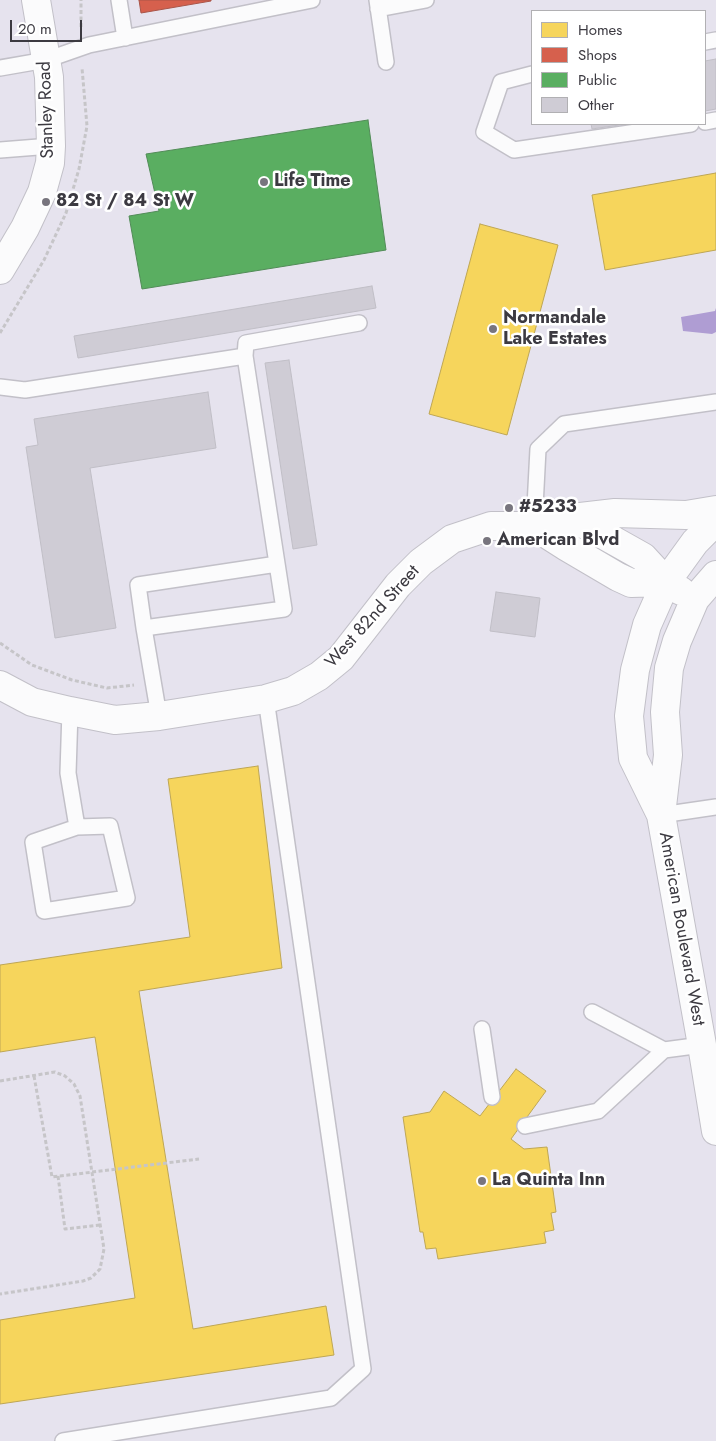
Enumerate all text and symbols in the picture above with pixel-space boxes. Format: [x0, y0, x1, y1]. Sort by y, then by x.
scale bar [12, 10, 85, 42]
legend [531, 10, 706, 125]
text: 20 m [18, 18, 52, 40]
text: Homes [578, 19, 622, 41]
text: Shops [578, 44, 617, 66]
street label: Stanley Road [35, 61, 59, 159]
text: Public [578, 69, 617, 91]
text: Other [578, 94, 614, 116]
place label: Life Time [274, 171, 351, 193]
marker: Life Time [258, 176, 270, 188]
place label: 82 St / 84 St W [56, 191, 194, 213]
marker: 82 St / 84 St W [40, 196, 52, 208]
place label: Normandale Lake Estates [503, 308, 607, 350]
marker: Normandale Lake Estates [487, 323, 499, 335]
place label: #5233 [519, 497, 577, 519]
marker: #5233 [503, 502, 515, 514]
place label: American Blvd [497, 530, 619, 552]
marker: American Blvd [481, 535, 493, 547]
street label: West 82nd Street [321, 561, 425, 673]
street label: American Boulevard West [653, 830, 709, 1028]
place label: La Quinta Inn [492, 1170, 605, 1192]
marker: La Quinta Inn [476, 1175, 488, 1187]

